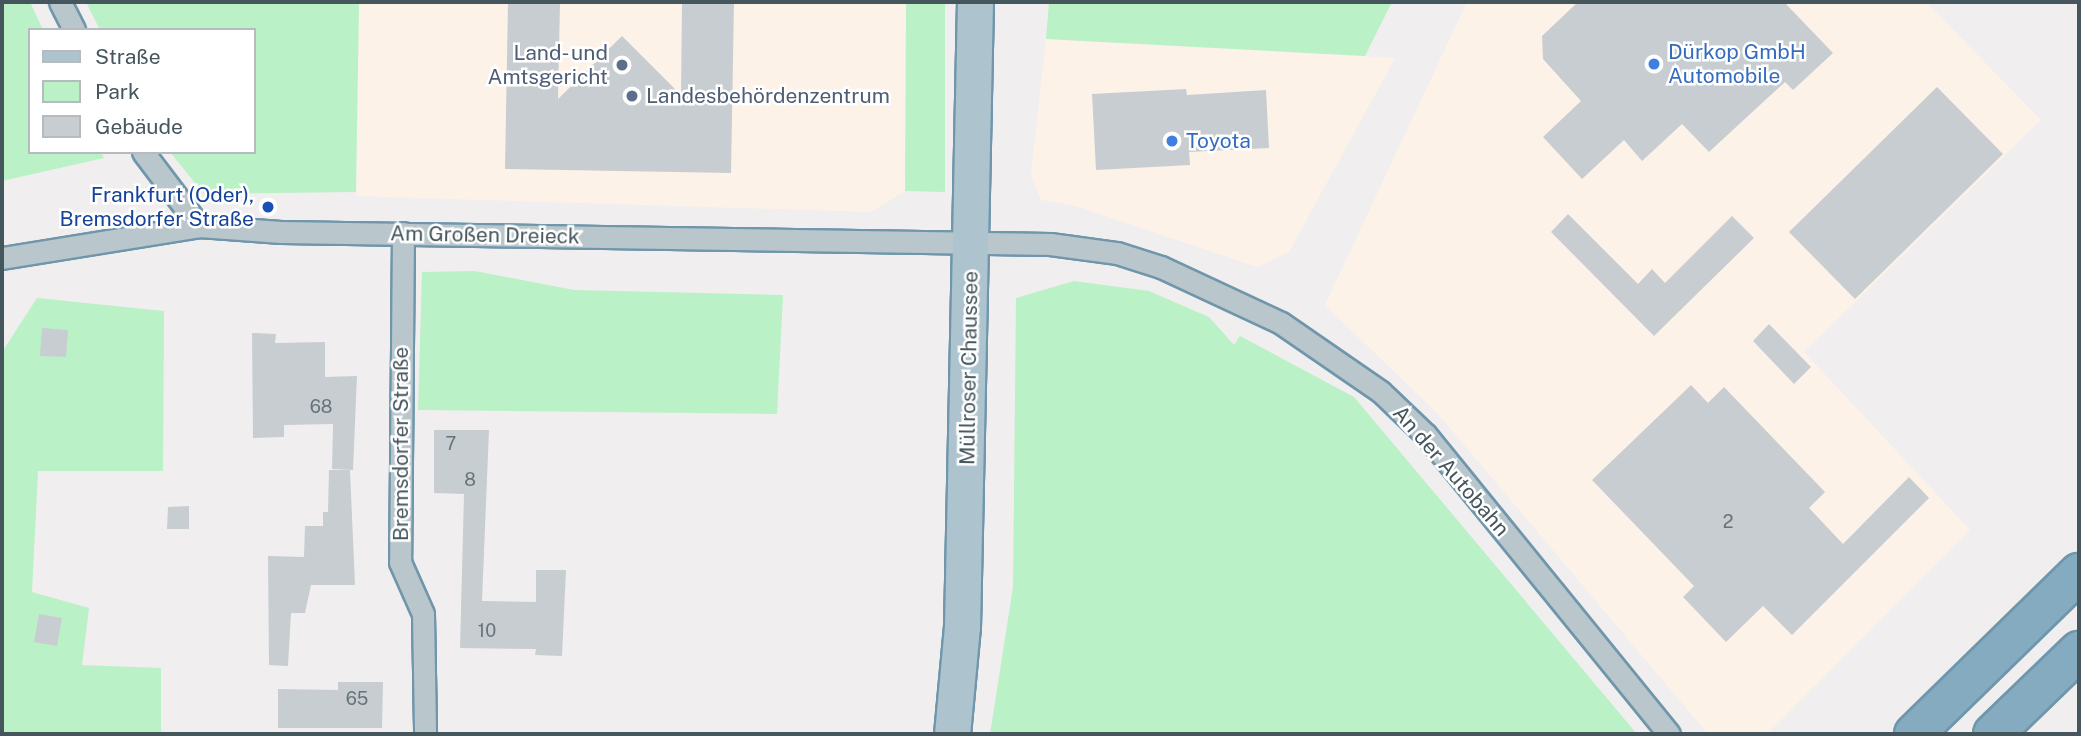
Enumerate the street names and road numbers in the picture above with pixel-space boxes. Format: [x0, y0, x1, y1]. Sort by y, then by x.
street label: Am Großen Dreieck [390, 221, 580, 249]
street label: Müllroser Chaussee [955, 271, 983, 465]
street label: Bremsdorfer Straße [388, 347, 414, 541]
street label: An der Autobahn [1387, 401, 1515, 541]

